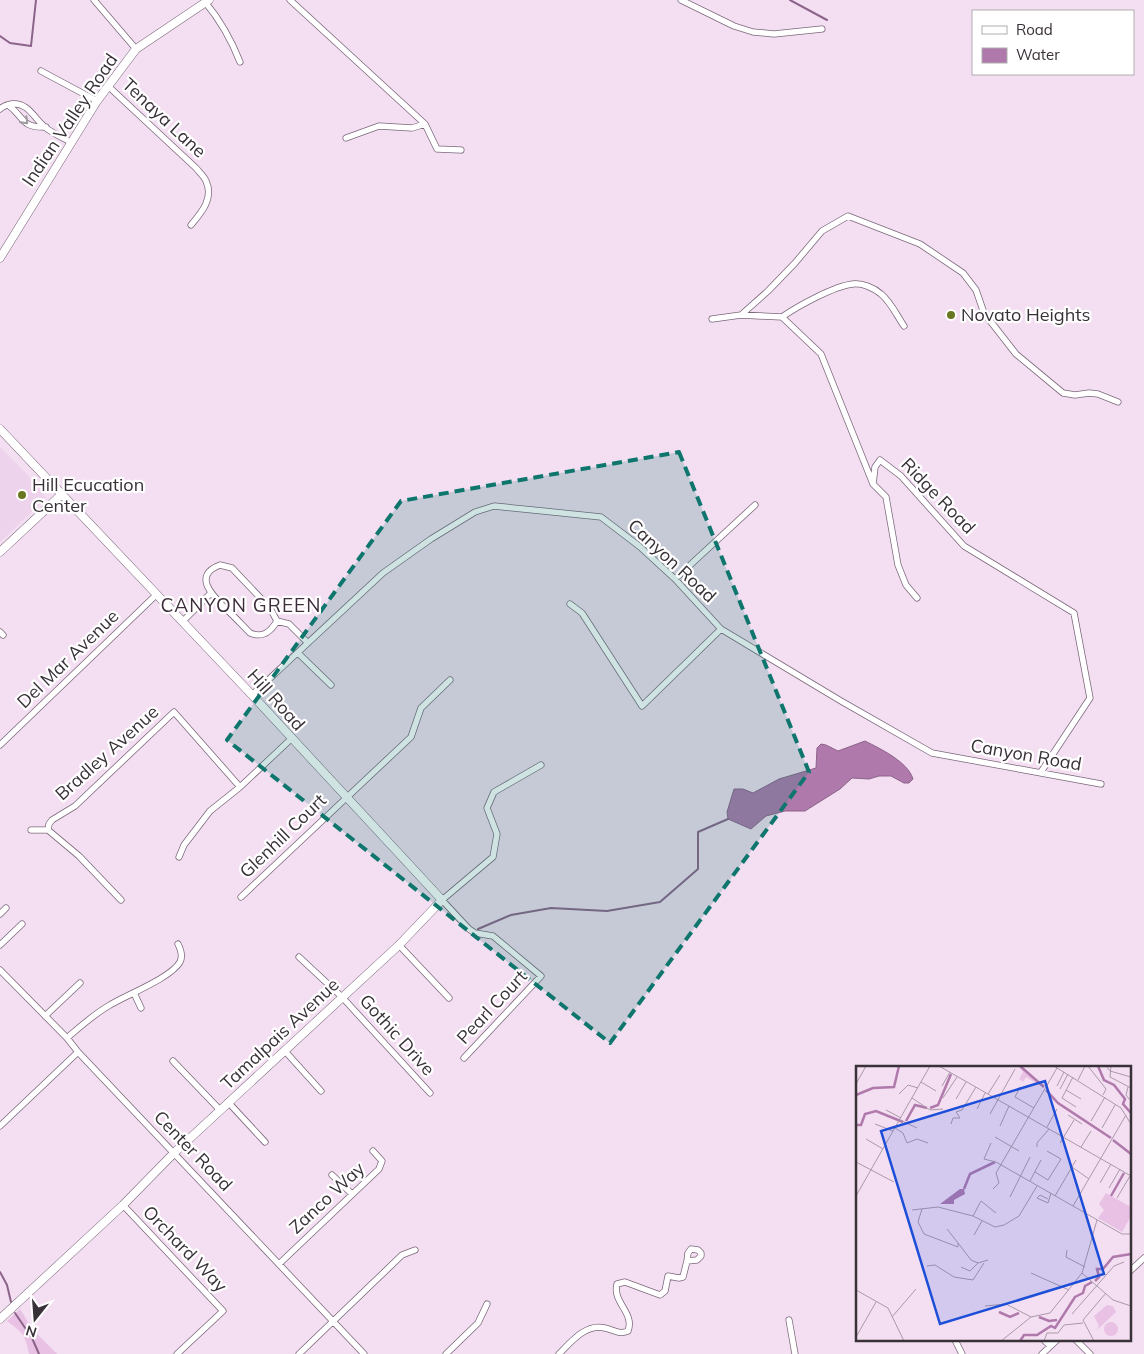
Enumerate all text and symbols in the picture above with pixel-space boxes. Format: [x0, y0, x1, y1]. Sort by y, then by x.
legend [972, 10, 1134, 75]
text: Road [1016, 20, 1053, 39]
text: Water [1016, 45, 1060, 64]
street label: Indian Valley Road [17, 49, 123, 191]
street label: Tenaya Lane [118, 73, 211, 162]
one-way arrow [19, 115, 28, 124]
place label: Novato Heights [961, 303, 1091, 326]
marker: Novato Heights [945, 309, 957, 321]
street label: Ridge Road [896, 453, 980, 539]
place label: Hill Ecucation Center [32, 473, 144, 517]
marker: Hill Ecucation Center [16, 489, 28, 501]
street label: Canyon Road [623, 514, 721, 607]
district label: CANYON GREEN [161, 593, 321, 617]
street label: Del Mar Avenue [12, 604, 123, 713]
street label: Hill Road [243, 664, 310, 735]
street label: Bradley Avenue [50, 700, 163, 805]
street label: Canyon Road [969, 733, 1083, 776]
street label: Glenhill Court [235, 789, 331, 883]
street label: Pearl Court [451, 965, 532, 1049]
street label: Tamalpais Avenue [216, 973, 344, 1094]
street label: Gothic Drive [355, 989, 440, 1080]
inset map [856, 1066, 1132, 1342]
street label: Center Road [149, 1105, 238, 1196]
street label: Zanco Way [284, 1157, 370, 1238]
street label: Orchard Way [138, 1200, 233, 1297]
north arrow [10, 1294, 60, 1344]
text: N [24, 1321, 39, 1342]

